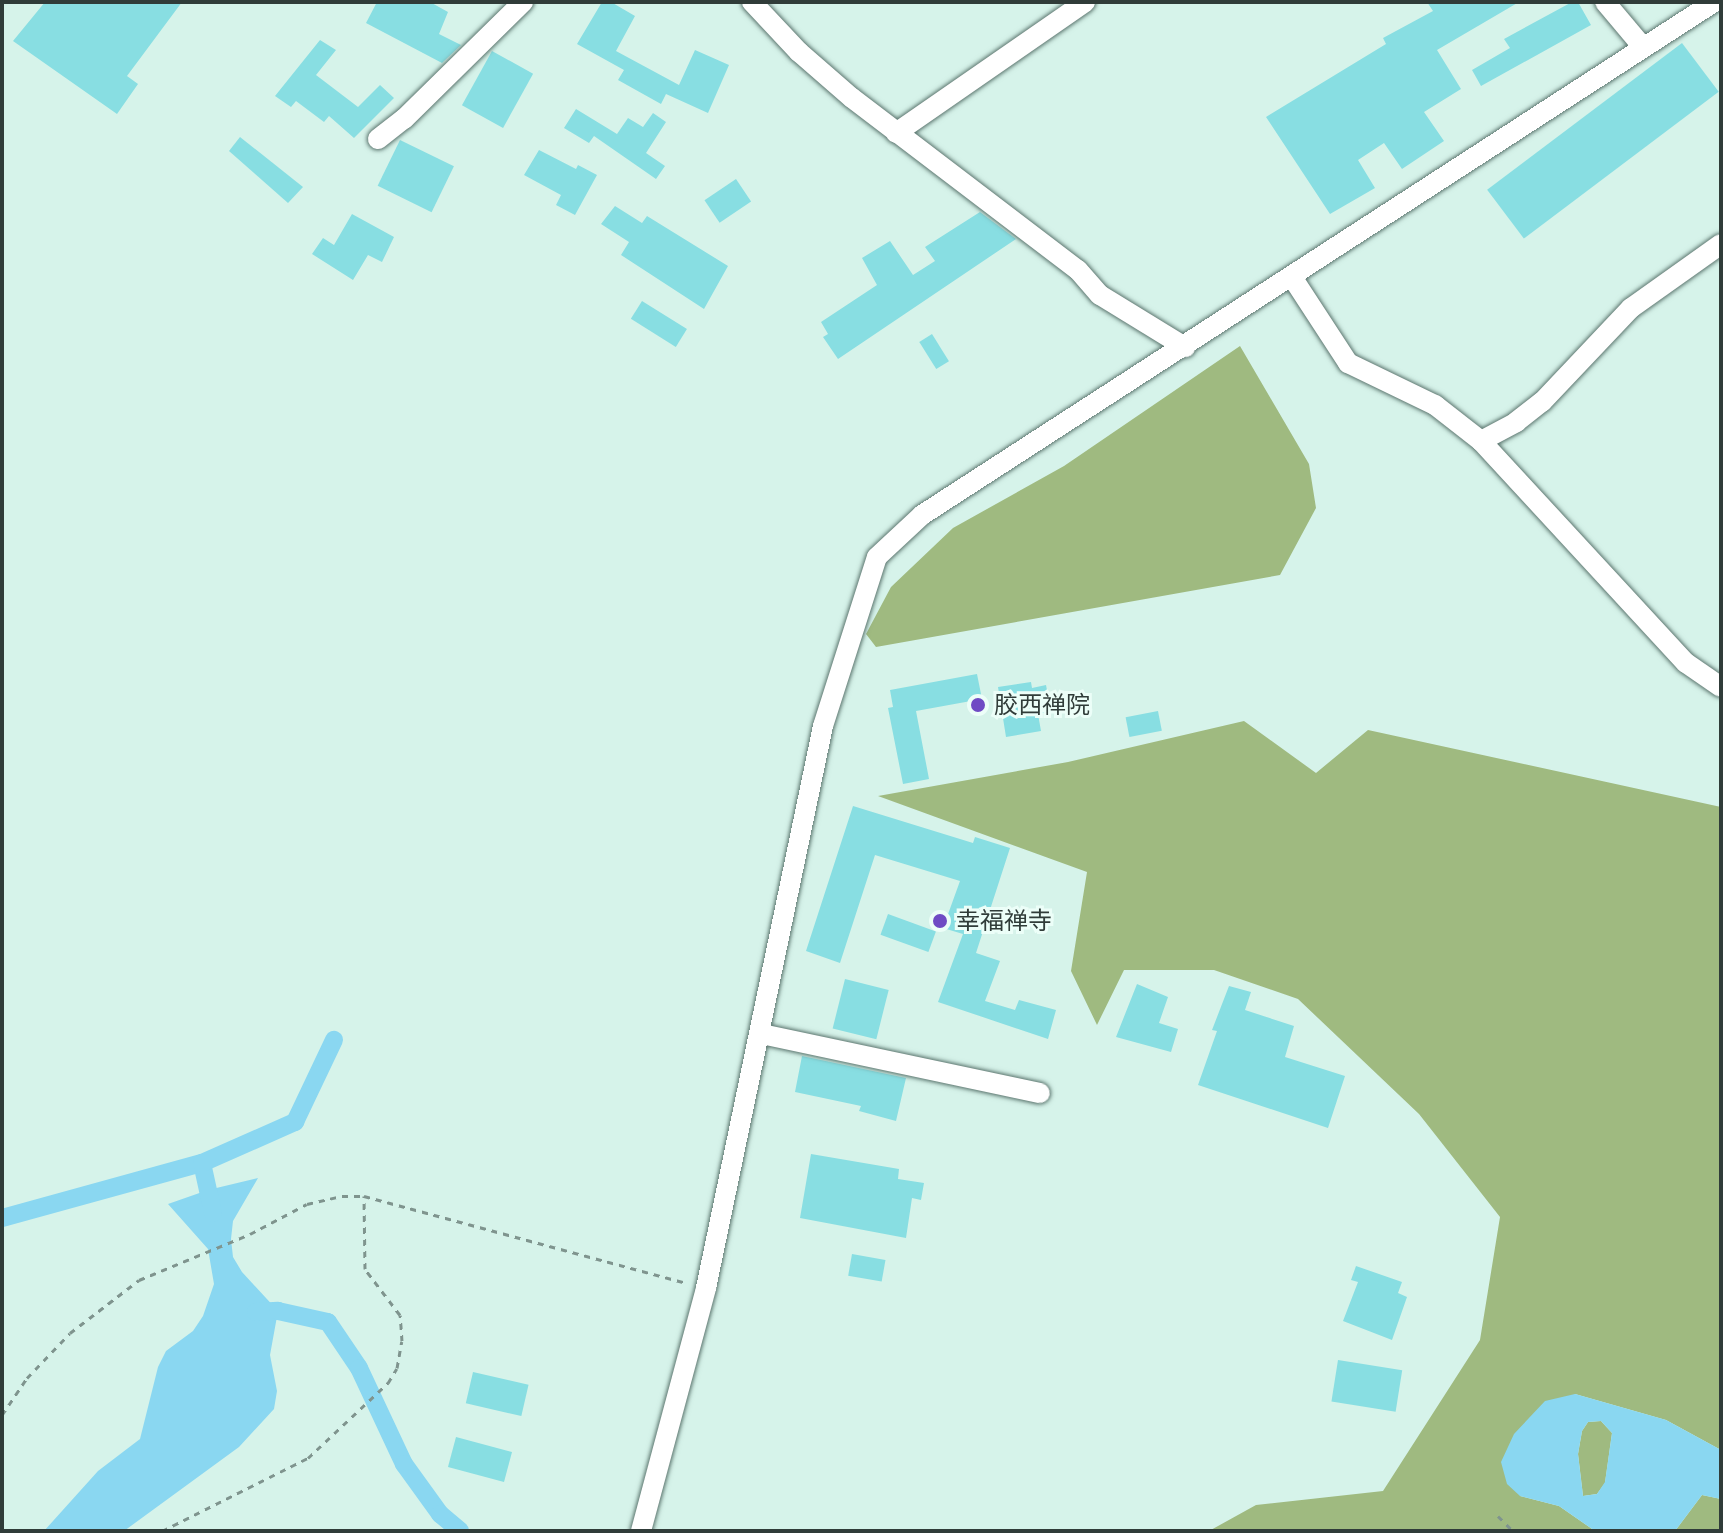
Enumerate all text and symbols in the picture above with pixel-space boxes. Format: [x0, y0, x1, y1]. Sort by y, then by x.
place label: 胶西禅院 [994, 691, 1090, 719]
marker: 胶西禅院 [969, 696, 987, 714]
place label: 幸福禅寺 [956, 907, 1052, 935]
marker: 幸福禅寺 [931, 912, 949, 930]

